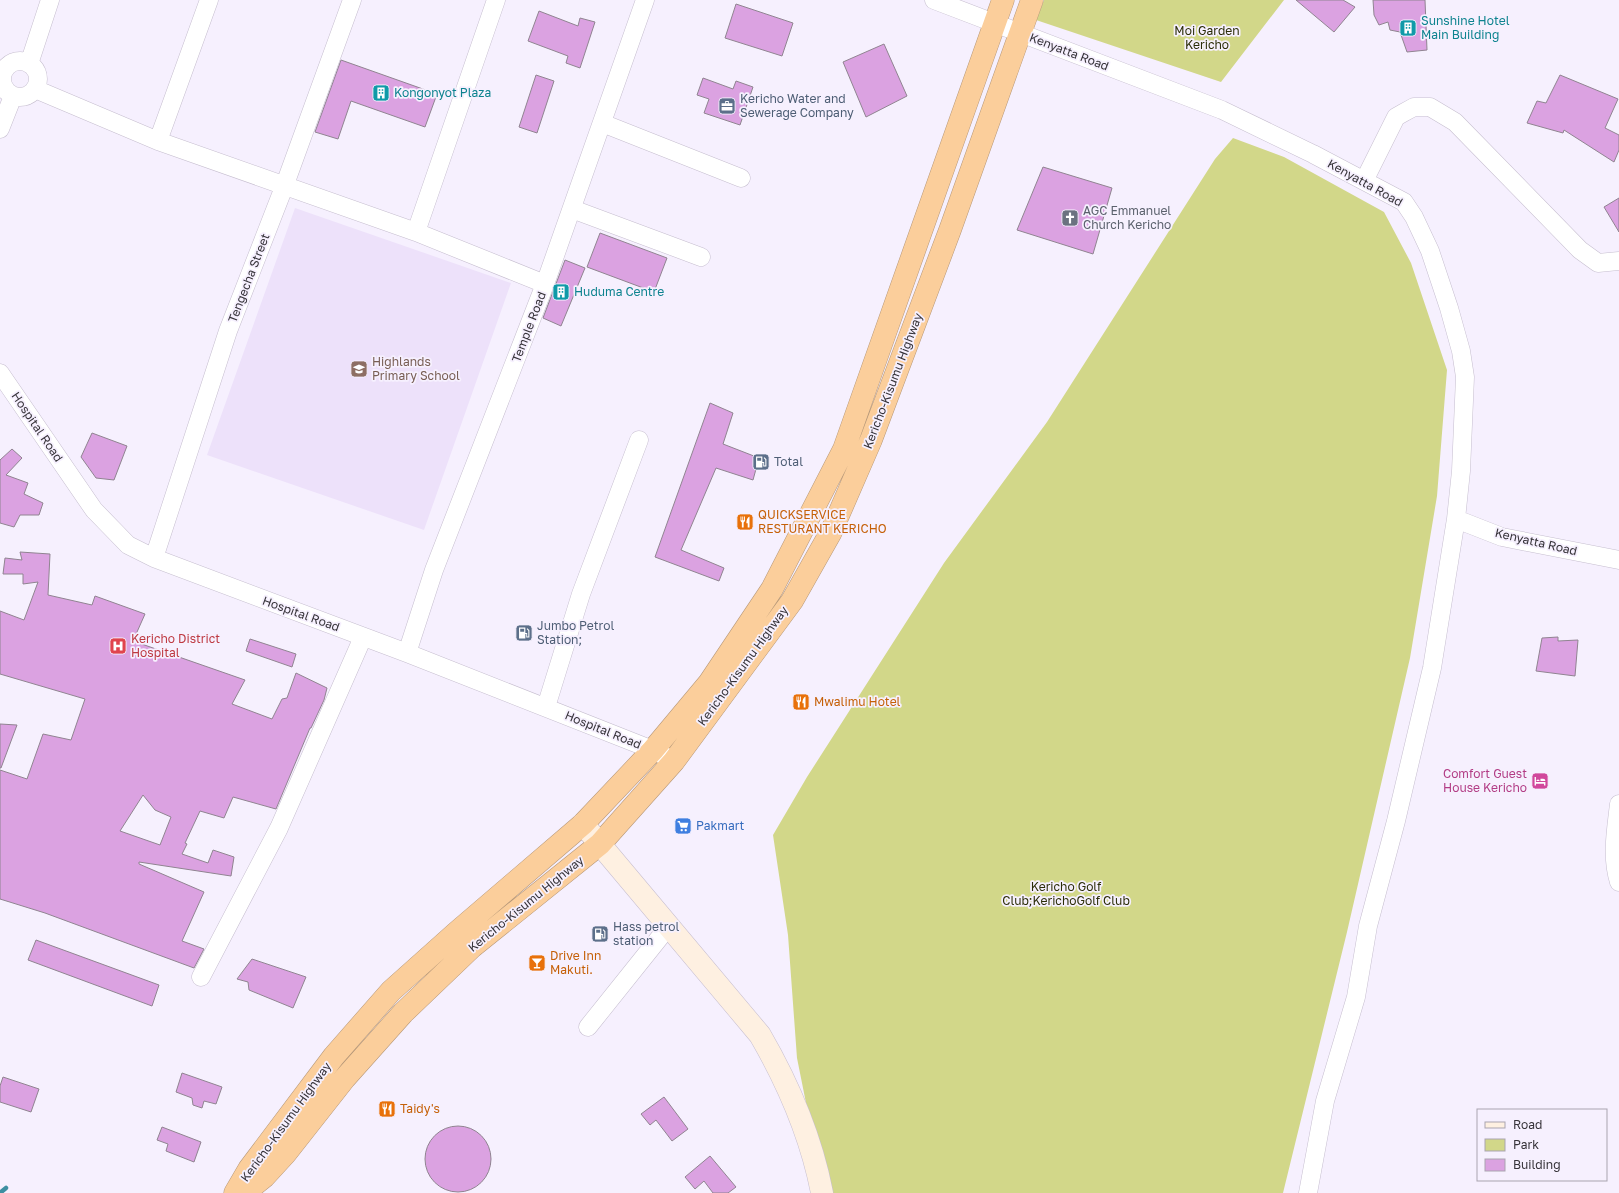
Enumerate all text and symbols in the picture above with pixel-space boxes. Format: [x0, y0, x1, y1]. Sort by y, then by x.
place label: Sunshine Hotel Main Building [1421, 13, 1510, 42]
building icon: Sunshine Hotel Main Building [1398, 18, 1418, 38]
park label: Moi Garden Kericho [1174, 23, 1240, 52]
street label: Kenyatta Road [1027, 30, 1111, 74]
building icon: Kongonyot Plaza [371, 83, 391, 103]
place label: Kongonyot Plaza [394, 85, 491, 100]
place label: Kericho Water and Sewerage Company [740, 91, 854, 120]
office icon: Kericho Water and Sewerage Company [717, 96, 737, 116]
street label: Kenyatta Road [1325, 156, 1406, 209]
place label: AGC Emmanuel Church Kericho [1083, 203, 1171, 232]
church icon: AGC Emmanuel Church Kericho [1060, 208, 1080, 228]
street label: Tengecha Street [225, 231, 272, 325]
building icon: Huduma Centre [551, 282, 571, 302]
place label: Huduma Centre [574, 284, 664, 299]
street label: Temple Road [508, 289, 549, 364]
street label: Kericho-Kisumu Highway [860, 311, 925, 451]
place label: Highlands Primary School [372, 354, 460, 383]
school or university icon: Highlands Primary School [349, 359, 369, 379]
street label: Hospital Road [9, 389, 66, 465]
fuel station icon: Total [751, 452, 771, 472]
place label: Total [774, 454, 803, 469]
place label: QUICKSERVICE RESTURANT KERICHO [758, 507, 887, 536]
restaurant icon: QUICKSERVICE RESTURANT KERICHO [735, 512, 755, 532]
street label: Kenyatta Road [1494, 525, 1579, 558]
street label: Hospital Road [260, 593, 342, 634]
street label: Kericho-Kisumu Highway [694, 603, 791, 728]
place label: Jumbo Petrol Station; [537, 618, 614, 647]
fuel station icon: Jumbo Petrol Station; [514, 623, 534, 643]
place label: Kericho District Hospital [131, 631, 220, 660]
hospital icon: Kericho District Hospital [108, 636, 128, 656]
restaurant icon: Mwalimu Hotel [791, 692, 811, 712]
place label: Mwalimu Hotel [814, 694, 901, 709]
street label: Hospital Road [563, 707, 644, 752]
place label: Comfort Guest House Kericho [1443, 766, 1527, 795]
hotel icon: Comfort Guest House Kericho [1530, 771, 1550, 791]
supermarket icon: Pakmart [673, 816, 693, 836]
place label: Pakmart [696, 818, 745, 833]
street label: Kericho-Kisumu Highway [465, 852, 587, 955]
park label: Kericho Golf Club;KerichoGolf Club [1002, 879, 1130, 908]
place label: Hass petrol station [613, 919, 680, 948]
fuel station icon: Hass petrol station [590, 924, 610, 944]
place label: Drive Inn Makuti. [550, 948, 601, 977]
bar icon: Drive Inn Makuti. [527, 953, 547, 973]
street label: Kericho-Kisumu Highway [237, 1059, 334, 1184]
restaurant icon: Taidy's [377, 1099, 397, 1119]
place label: Taidy's [400, 1101, 440, 1116]
legend [1477, 1109, 1607, 1181]
text: Road [1513, 1117, 1542, 1132]
text: Park [1513, 1137, 1539, 1152]
text: Building [1513, 1157, 1561, 1172]

